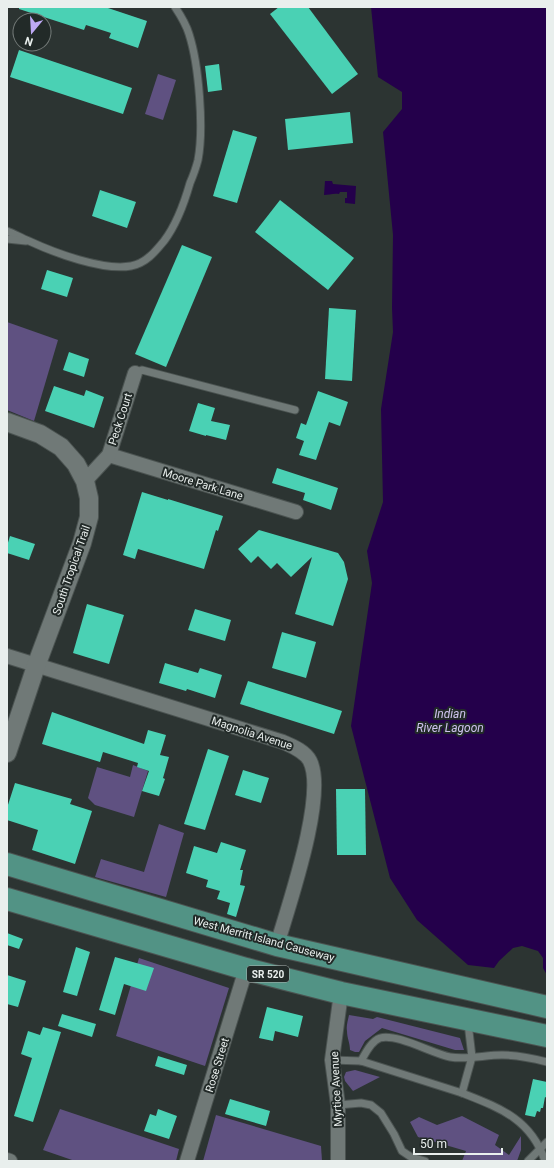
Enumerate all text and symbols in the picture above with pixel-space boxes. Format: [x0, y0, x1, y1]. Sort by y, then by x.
north arrow [12, 12, 52, 52]
text: N [23, 34, 35, 48]
street label: Peck Court [106, 391, 135, 447]
street label: Moore Park Lane [161, 466, 245, 503]
street label: South Tropical Trail [50, 524, 93, 617]
water label: Indian River Lagoon [416, 707, 484, 735]
street label: Magnolia Avenue [210, 714, 294, 753]
street label: West Merritt Island Causeway [192, 914, 337, 965]
road number: SR 520 [247, 966, 289, 982]
street label: Rose Street [203, 1036, 232, 1094]
street label: Myrtice Avenue [328, 1051, 345, 1127]
scale bar [414, 1130, 502, 1156]
text: 50 m [420, 1137, 447, 1151]

